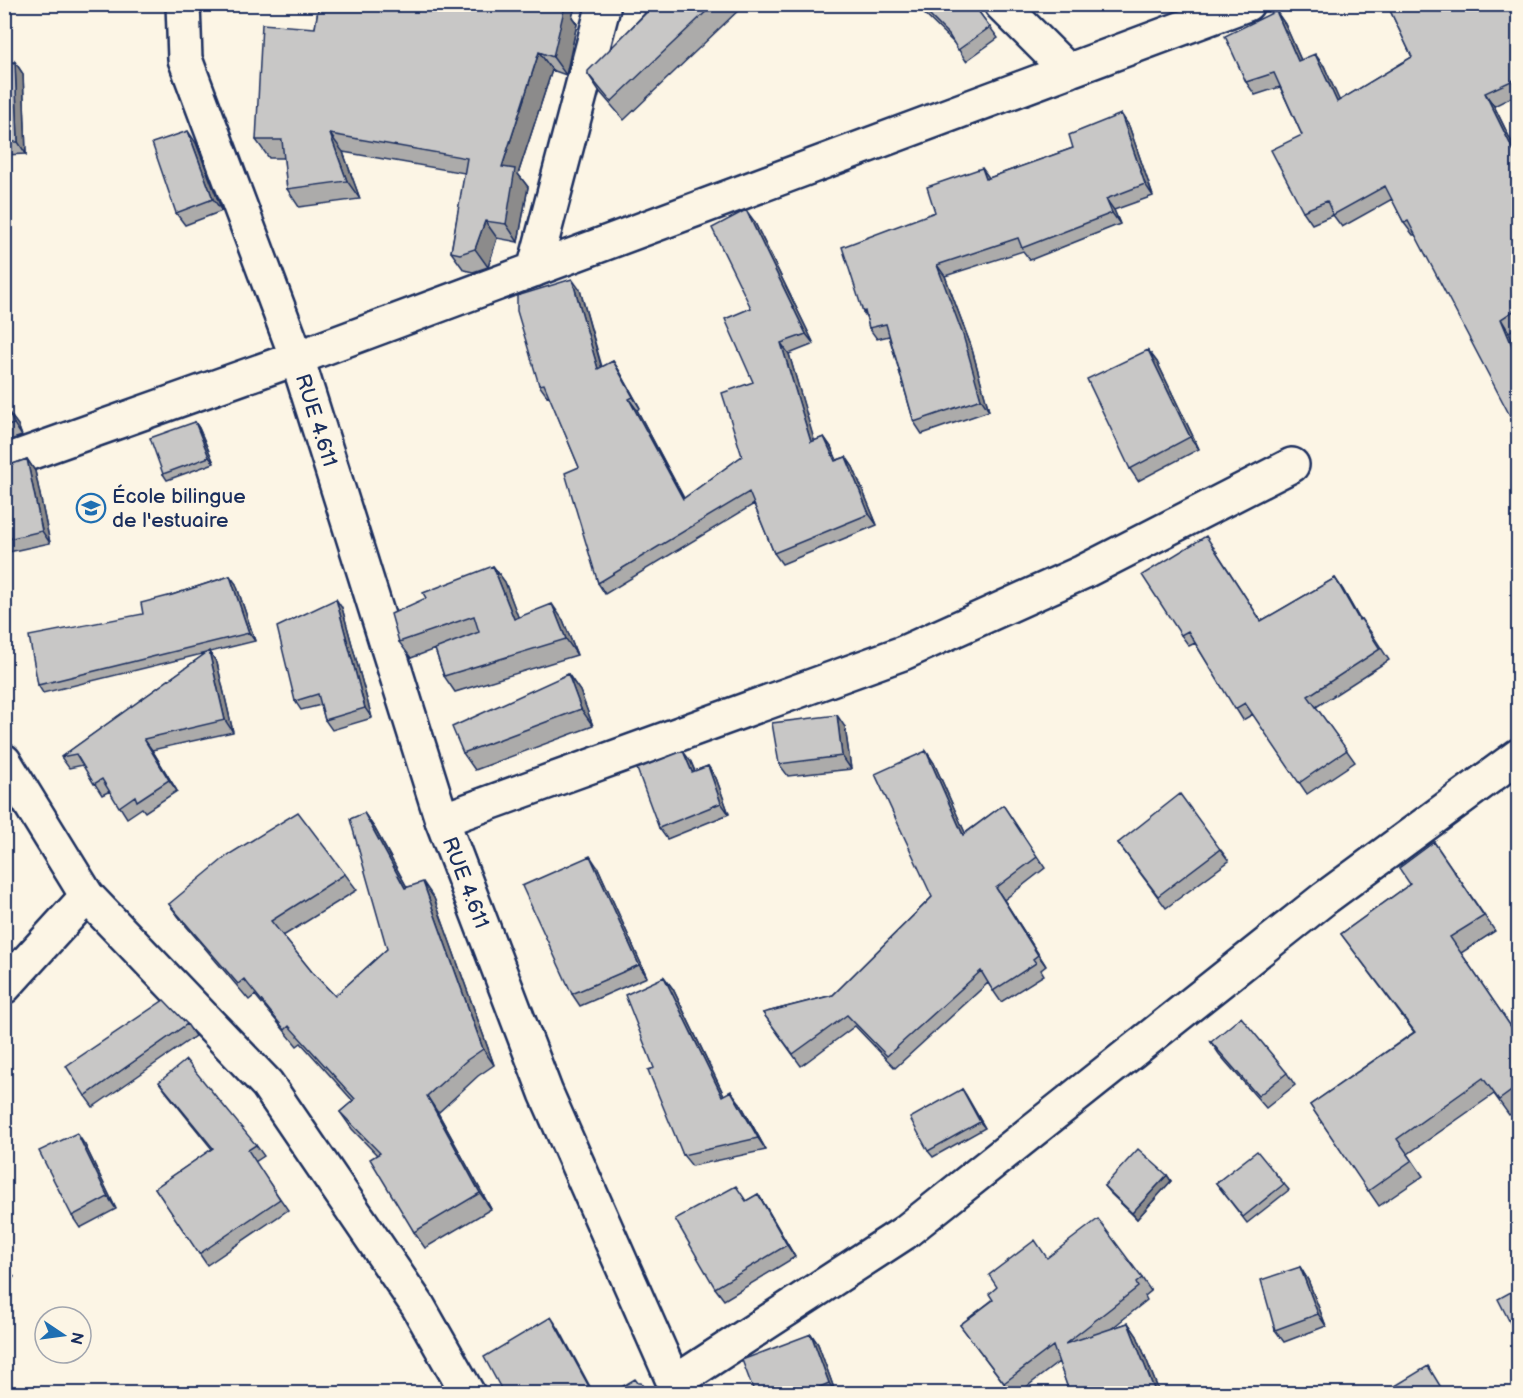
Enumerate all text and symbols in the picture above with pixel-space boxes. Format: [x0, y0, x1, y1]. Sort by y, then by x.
street label: RUE 4.611 [290, 371, 342, 470]
place label: École bilingue de l'estuaire [112, 484, 246, 533]
school or university icon: École bilingue de l'estuaire [75, 492, 107, 524]
street label: RUE 4.611 [437, 833, 494, 932]
north arrow [33, 1305, 93, 1365]
text: N [66, 1330, 87, 1346]

